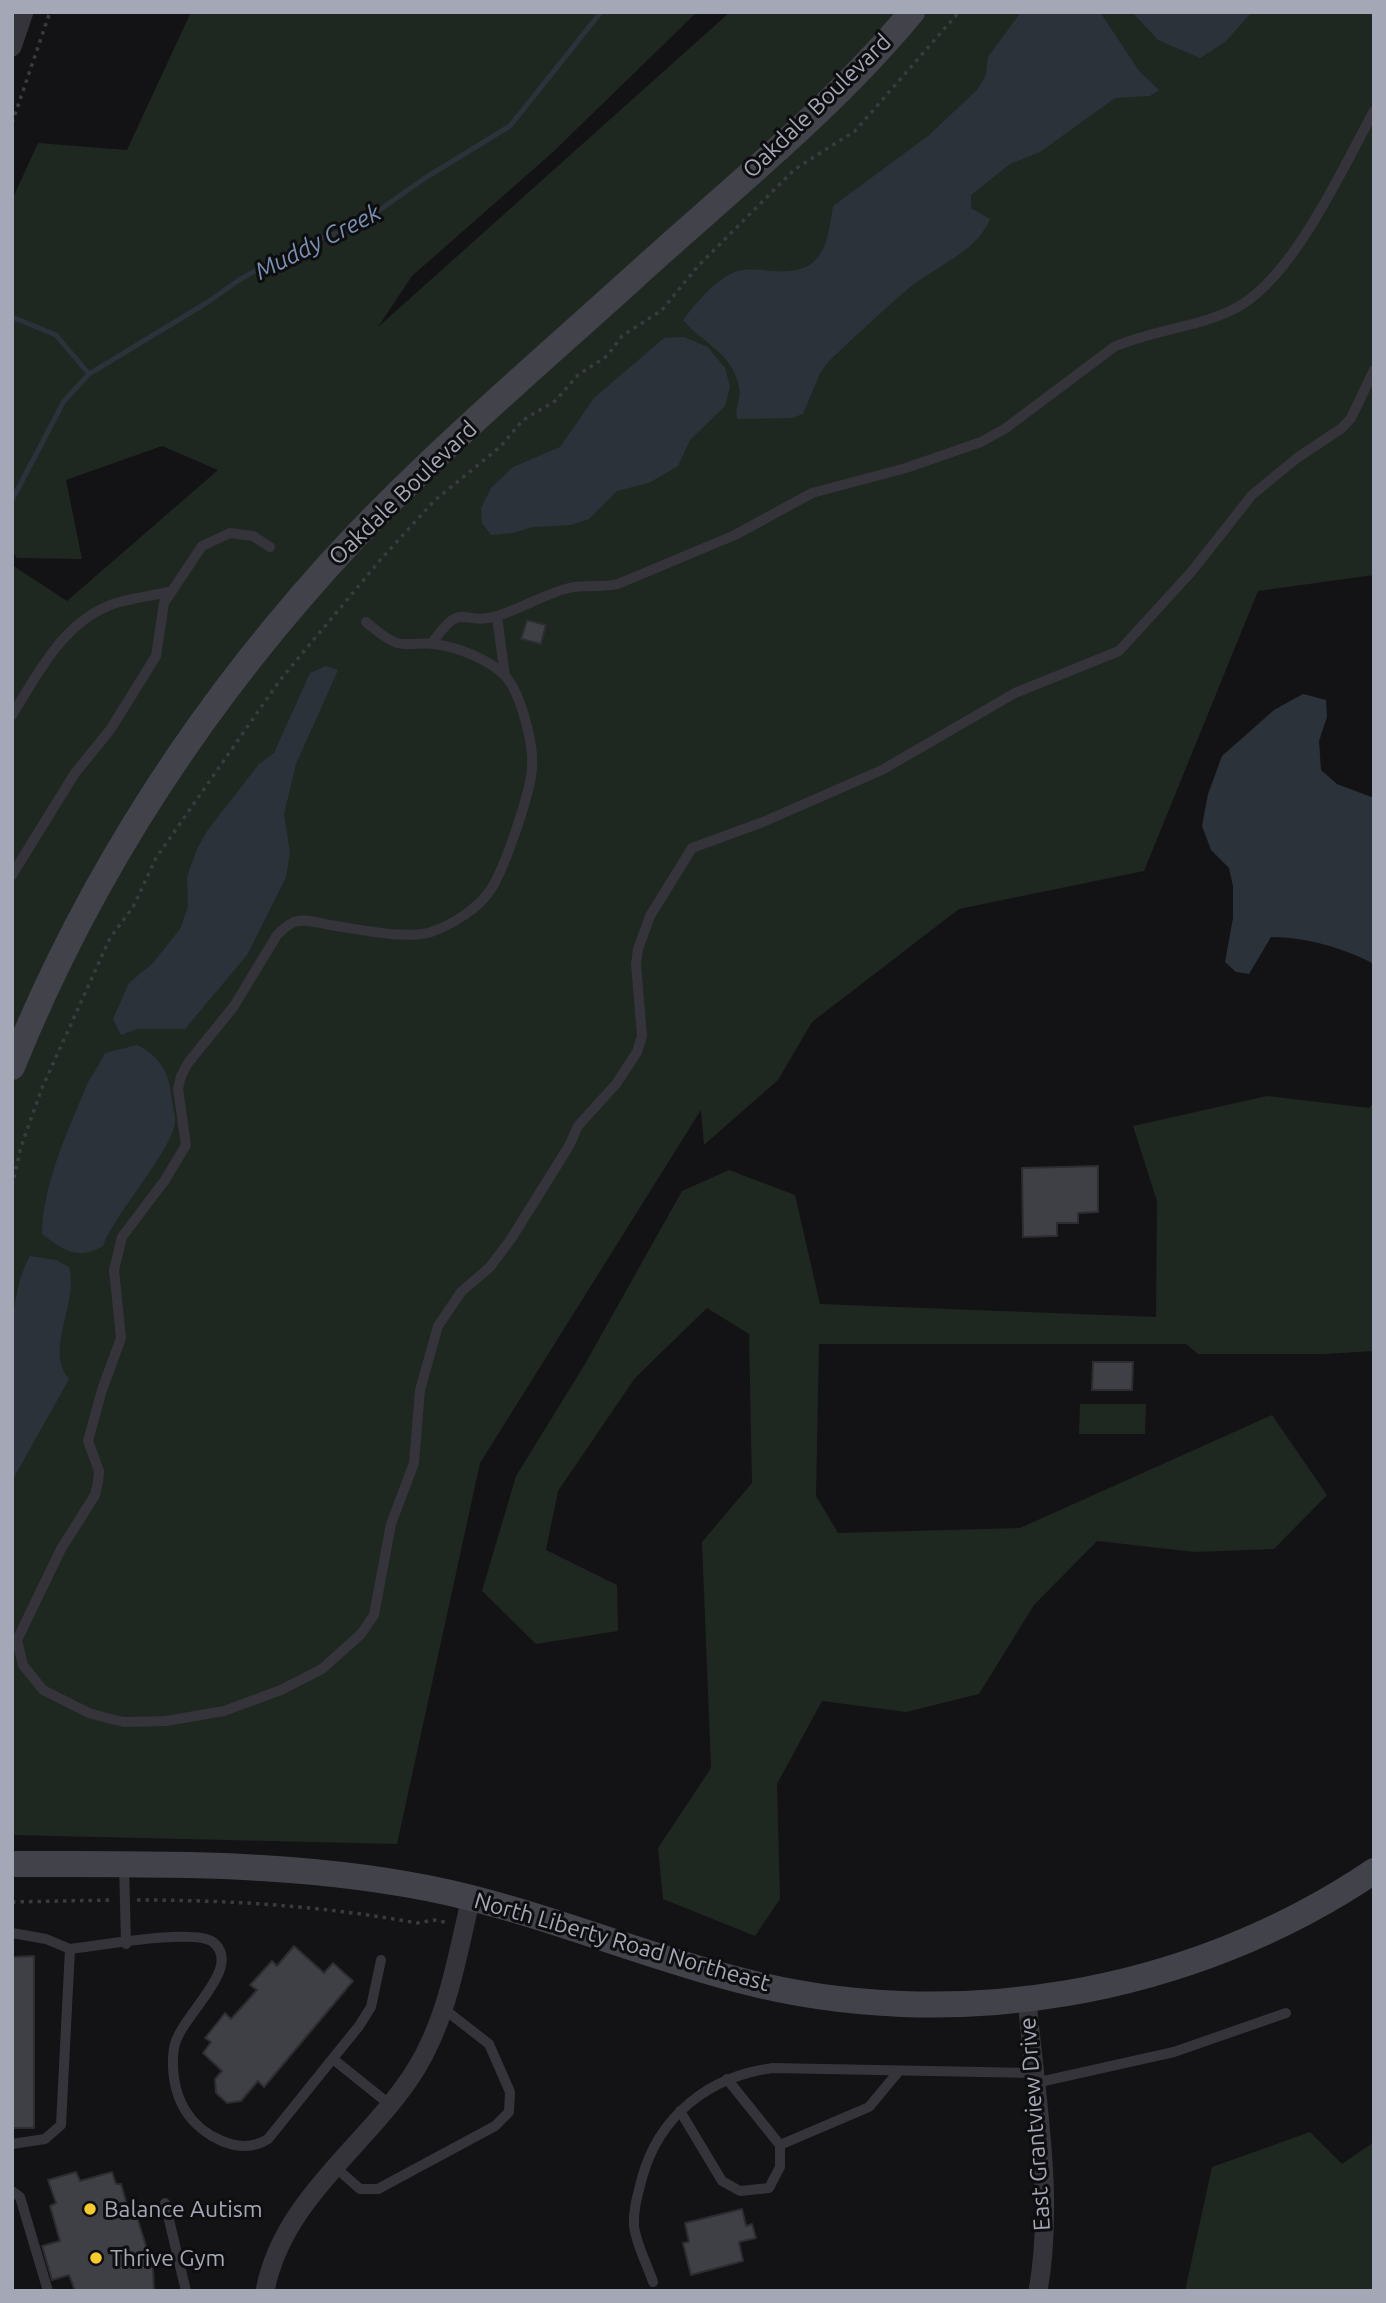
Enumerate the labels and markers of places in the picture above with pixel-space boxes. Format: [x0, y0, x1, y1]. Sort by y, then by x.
place label: Balance Autism [104, 2195, 263, 2223]
marker: Balance Autism [82, 2201, 98, 2217]
place label: Thrive Gym [110, 2244, 225, 2272]
marker: Thrive Gym [88, 2250, 104, 2266]

